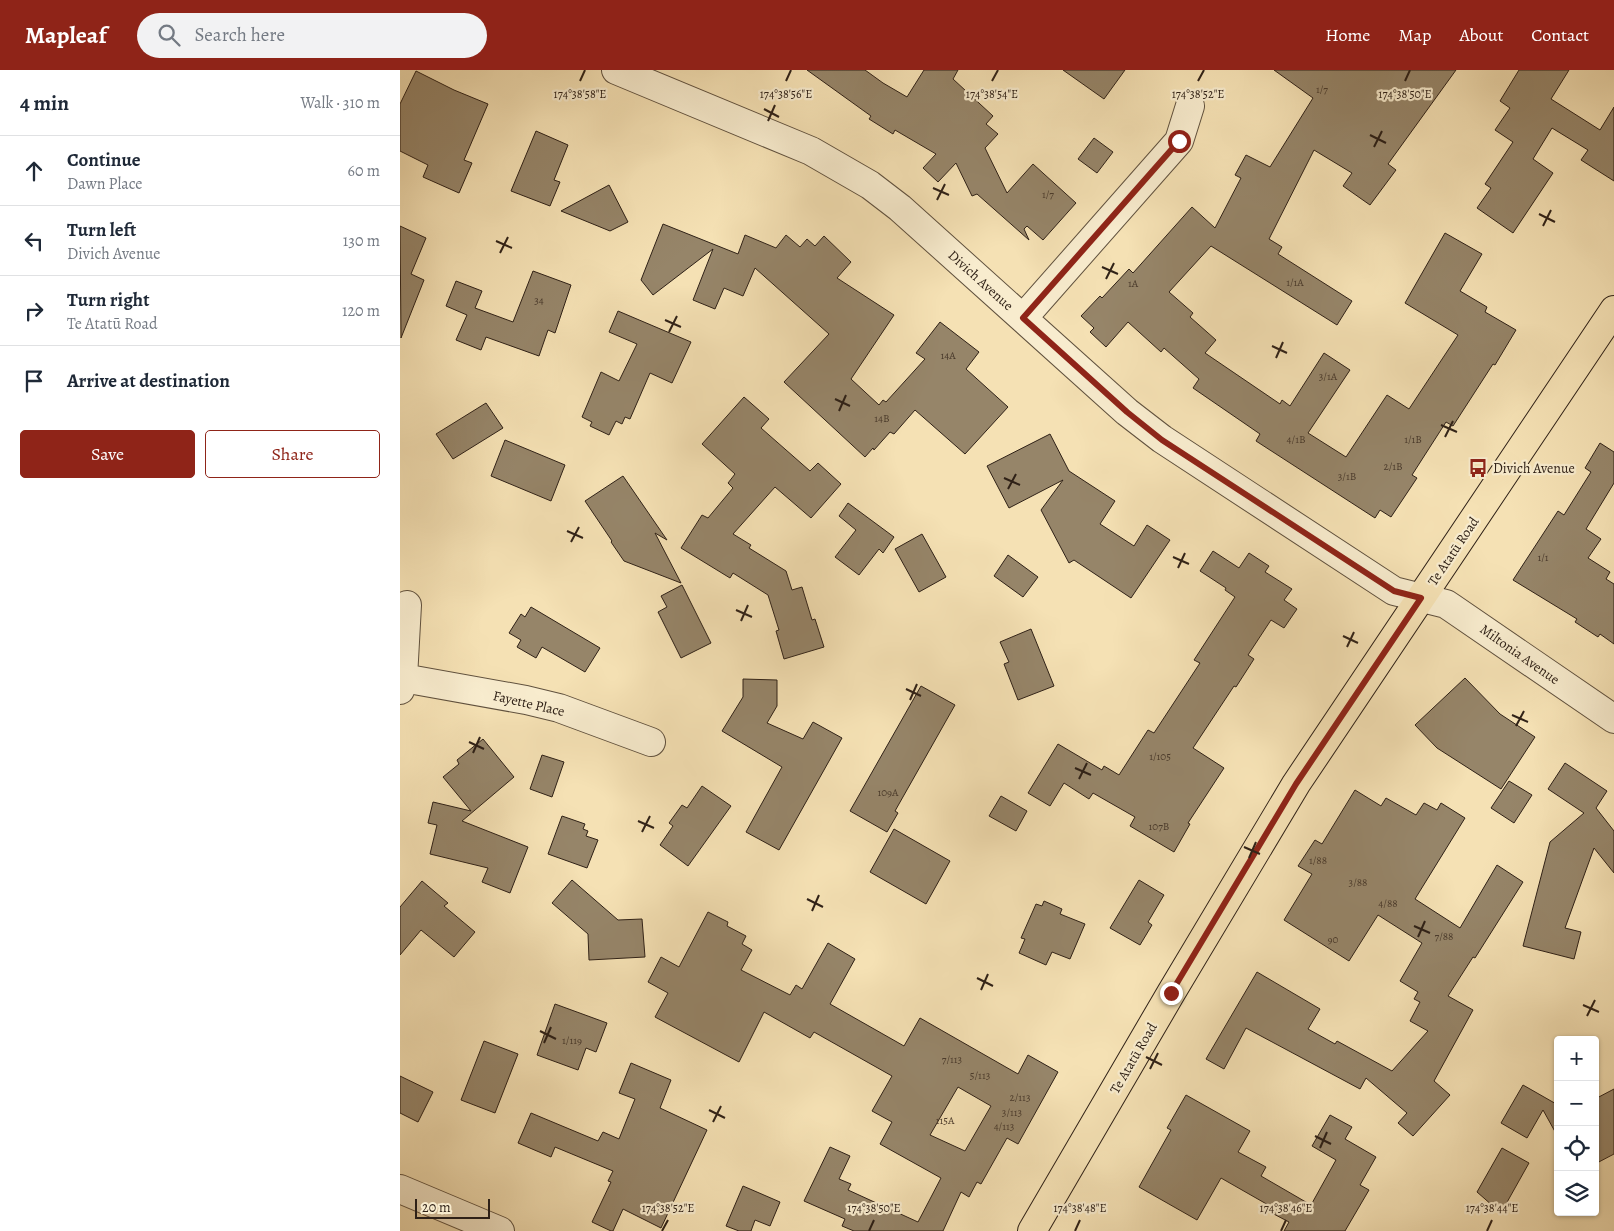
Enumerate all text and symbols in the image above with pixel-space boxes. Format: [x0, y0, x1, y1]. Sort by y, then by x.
search box [137, 13, 487, 58]
text: Mapleaf [25, 19, 107, 51]
icon: search [155, 21, 183, 49]
text: Search here [195, 22, 285, 48]
text: Home [1325, 23, 1370, 47]
text: Map [1398, 23, 1431, 47]
text: About [1459, 23, 1503, 47]
text: Contact [1531, 23, 1589, 47]
house number: 1/7 [1316, 82, 1328, 97]
text: 174°38'58"E [554, 86, 606, 102]
text: 174°38'56"E [760, 86, 812, 102]
text: 174°38'54"E [966, 86, 1018, 102]
text: 174°38'52"E [1172, 86, 1224, 102]
text: 174°38'50"E [1378, 86, 1432, 102]
text: 4 min [20, 89, 69, 117]
text: Walk · 310 m [300, 92, 380, 114]
route start [1168, 130, 1191, 153]
text: Continue [67, 147, 141, 173]
icon: ahead [20, 157, 48, 185]
text: 60 m [348, 160, 380, 182]
text: Dawn Place [67, 173, 143, 195]
house number: 1/7 [1042, 187, 1054, 202]
text: Turn left [67, 217, 136, 243]
icon: left [20, 227, 48, 255]
text: 130 m [343, 230, 380, 252]
text: Divich Avenue [67, 243, 161, 265]
street label: Divich Avenue [944, 246, 1017, 315]
house number: 1/1A [1286, 275, 1304, 290]
house number: 1A [1128, 276, 1139, 291]
text: Turn right [67, 287, 149, 313]
house number: 34 [534, 293, 544, 308]
icon: right [20, 297, 48, 325]
text: 120 m [342, 300, 380, 322]
text: Te Atatū Road [67, 313, 158, 335]
house number: 14A [940, 348, 956, 363]
icon: arrive [20, 367, 48, 395]
text: Arrive at destination [67, 368, 230, 394]
house number: 3/1A [1319, 369, 1338, 384]
house number: 14B [874, 411, 890, 426]
button: Save [20, 430, 195, 478]
button: Share [205, 430, 380, 478]
house number: 4/1B [1287, 432, 1305, 447]
house number: 1/1B [1404, 432, 1422, 447]
bus stop icon: Divich Avenue [1467, 457, 1489, 479]
house number: 2/1B [1383, 459, 1403, 474]
place label: Divich Avenue [1493, 459, 1575, 478]
house number: 3/1B [1338, 469, 1356, 484]
street label: Te Atatū Road [1423, 513, 1484, 589]
house number: 1/1 [1537, 550, 1549, 565]
street label: Miltonia Avenue [1476, 620, 1563, 689]
street label: Fayette Place [491, 686, 567, 721]
house number: 1/105 [1149, 749, 1171, 764]
house number: 109A [877, 785, 899, 800]
house number: 107B [1149, 819, 1169, 834]
house number: 1/88 [1309, 853, 1327, 868]
house number: 3/88 [1349, 875, 1367, 890]
house number: 4/88 [1378, 896, 1398, 911]
house number: 7/88 [1435, 929, 1453, 944]
house number: 90 [1328, 932, 1339, 947]
route end [1160, 982, 1183, 1005]
street label: Te Atatū Road [1105, 1019, 1162, 1097]
house number: 1/119 [562, 1033, 582, 1048]
map controls [1554, 1036, 1599, 1216]
button: + [1554, 1036, 1599, 1081]
house number: 7/113 [942, 1052, 962, 1067]
house number: 5/113 [970, 1068, 990, 1083]
button: − [1554, 1081, 1599, 1126]
house number: 2/113 [1010, 1090, 1030, 1105]
house number: 3/113 [1002, 1105, 1022, 1120]
house number: 115A [936, 1113, 955, 1128]
house number: 4/113 [994, 1119, 1014, 1134]
button: locate [1554, 1126, 1599, 1171]
button: layers [1554, 1171, 1599, 1216]
scale bar [415, 1196, 490, 1219]
text: 20 m [422, 1198, 451, 1217]
text: 174°38'52"E [642, 1200, 694, 1216]
text: 174°38'50"E [847, 1200, 901, 1216]
text: 174°38'48"E [1053, 1200, 1107, 1216]
text: 174°38'46"E [1260, 1200, 1312, 1216]
text: 174°38'44"E [1466, 1200, 1518, 1216]

